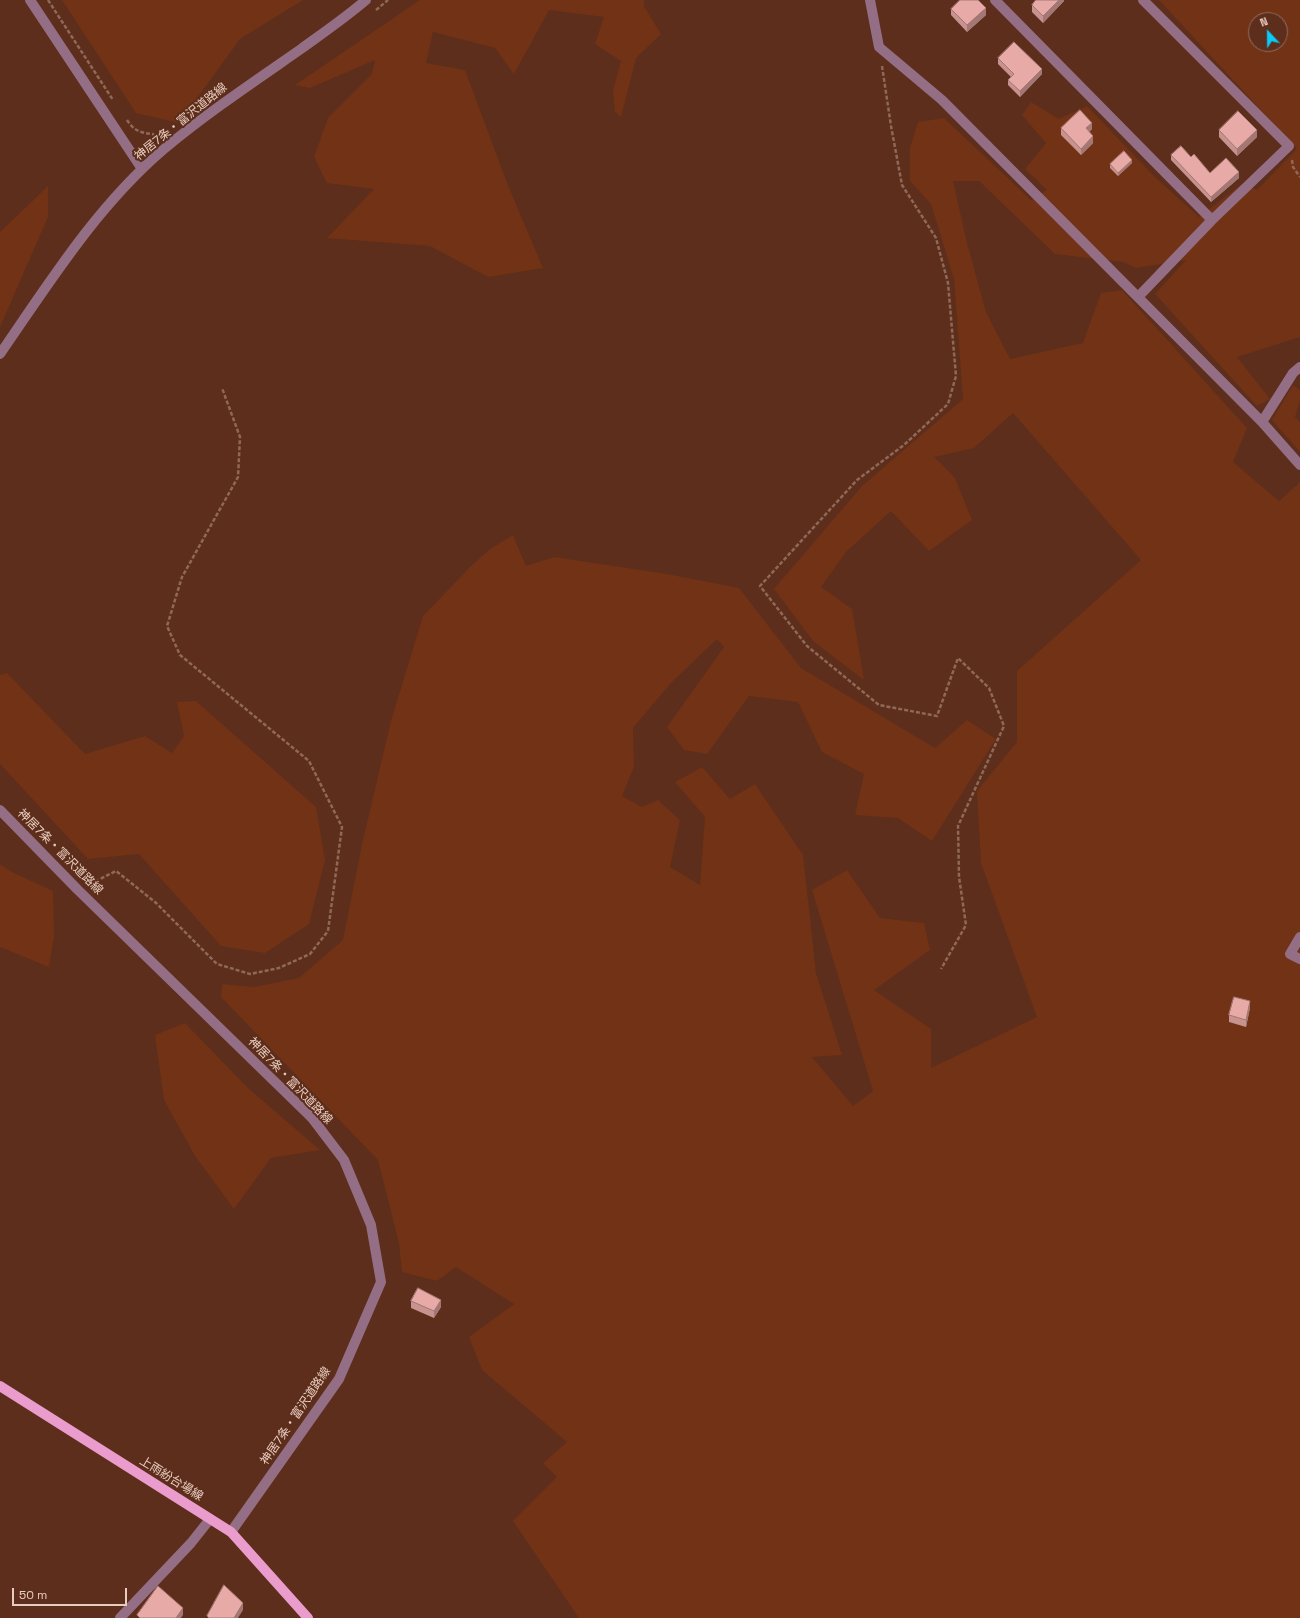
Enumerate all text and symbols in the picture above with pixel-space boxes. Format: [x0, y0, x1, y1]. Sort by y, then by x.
north arrow [1248, 12, 1288, 52]
text: N [1258, 14, 1270, 30]
street label: 神居7条・富沢道路線 [132, 80, 230, 164]
street label: 神居7条・富沢道路線 [14, 806, 106, 898]
street label: 神居7条・富沢道路線 [245, 1035, 335, 1127]
street label: 神居7条・富沢道路線 [258, 1364, 334, 1468]
street label: 上雨紛台場線 [137, 1454, 205, 1504]
scale bar [14, 1580, 129, 1606]
text: 50 m [19, 1587, 47, 1603]

